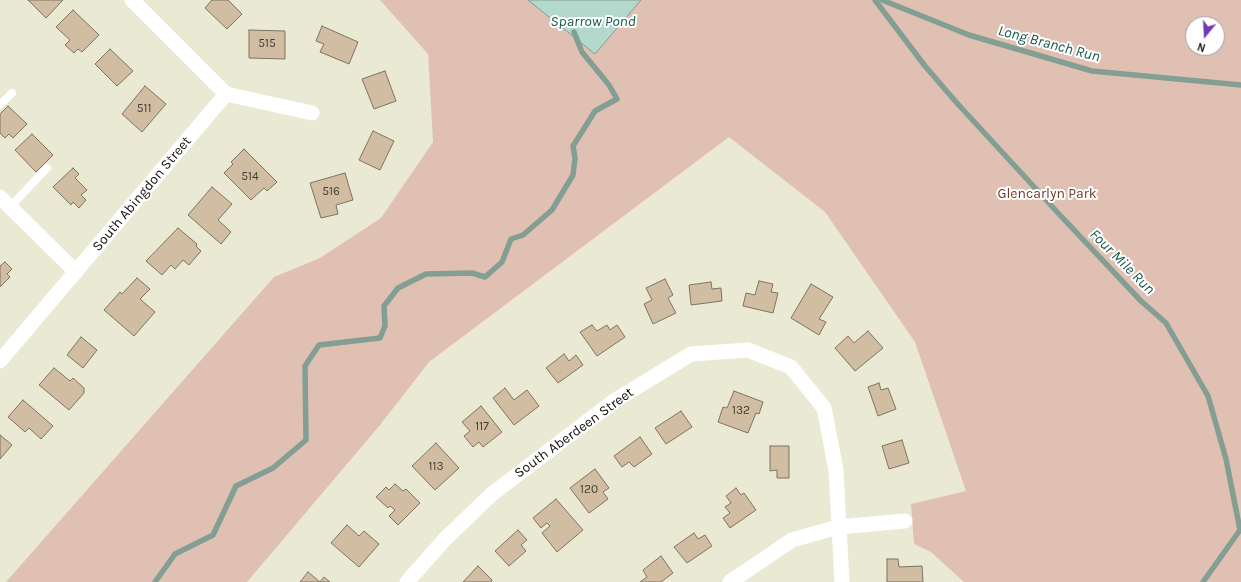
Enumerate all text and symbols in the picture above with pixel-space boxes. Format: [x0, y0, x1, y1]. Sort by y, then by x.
water label: Sparrow Pond [550, 13, 636, 31]
north arrow [1185, 16, 1225, 56]
water label: Long Branch Run [996, 22, 1102, 66]
house number: 515 [258, 37, 276, 51]
text: N [1196, 40, 1207, 54]
house number: 511 [137, 102, 151, 116]
street label: South Abingdon Street [89, 133, 195, 255]
house number: 514 [241, 170, 259, 184]
house number: 516 [322, 185, 340, 199]
park label: Glencarlyn Park [997, 186, 1097, 202]
water label: Four Mile Run [1086, 226, 1158, 298]
street label: South Aberdeen Street [511, 384, 637, 482]
house number: 132 [732, 404, 750, 418]
house number: 117 [475, 420, 489, 434]
house number: 113 [428, 460, 444, 474]
house number: 120 [580, 483, 598, 497]

